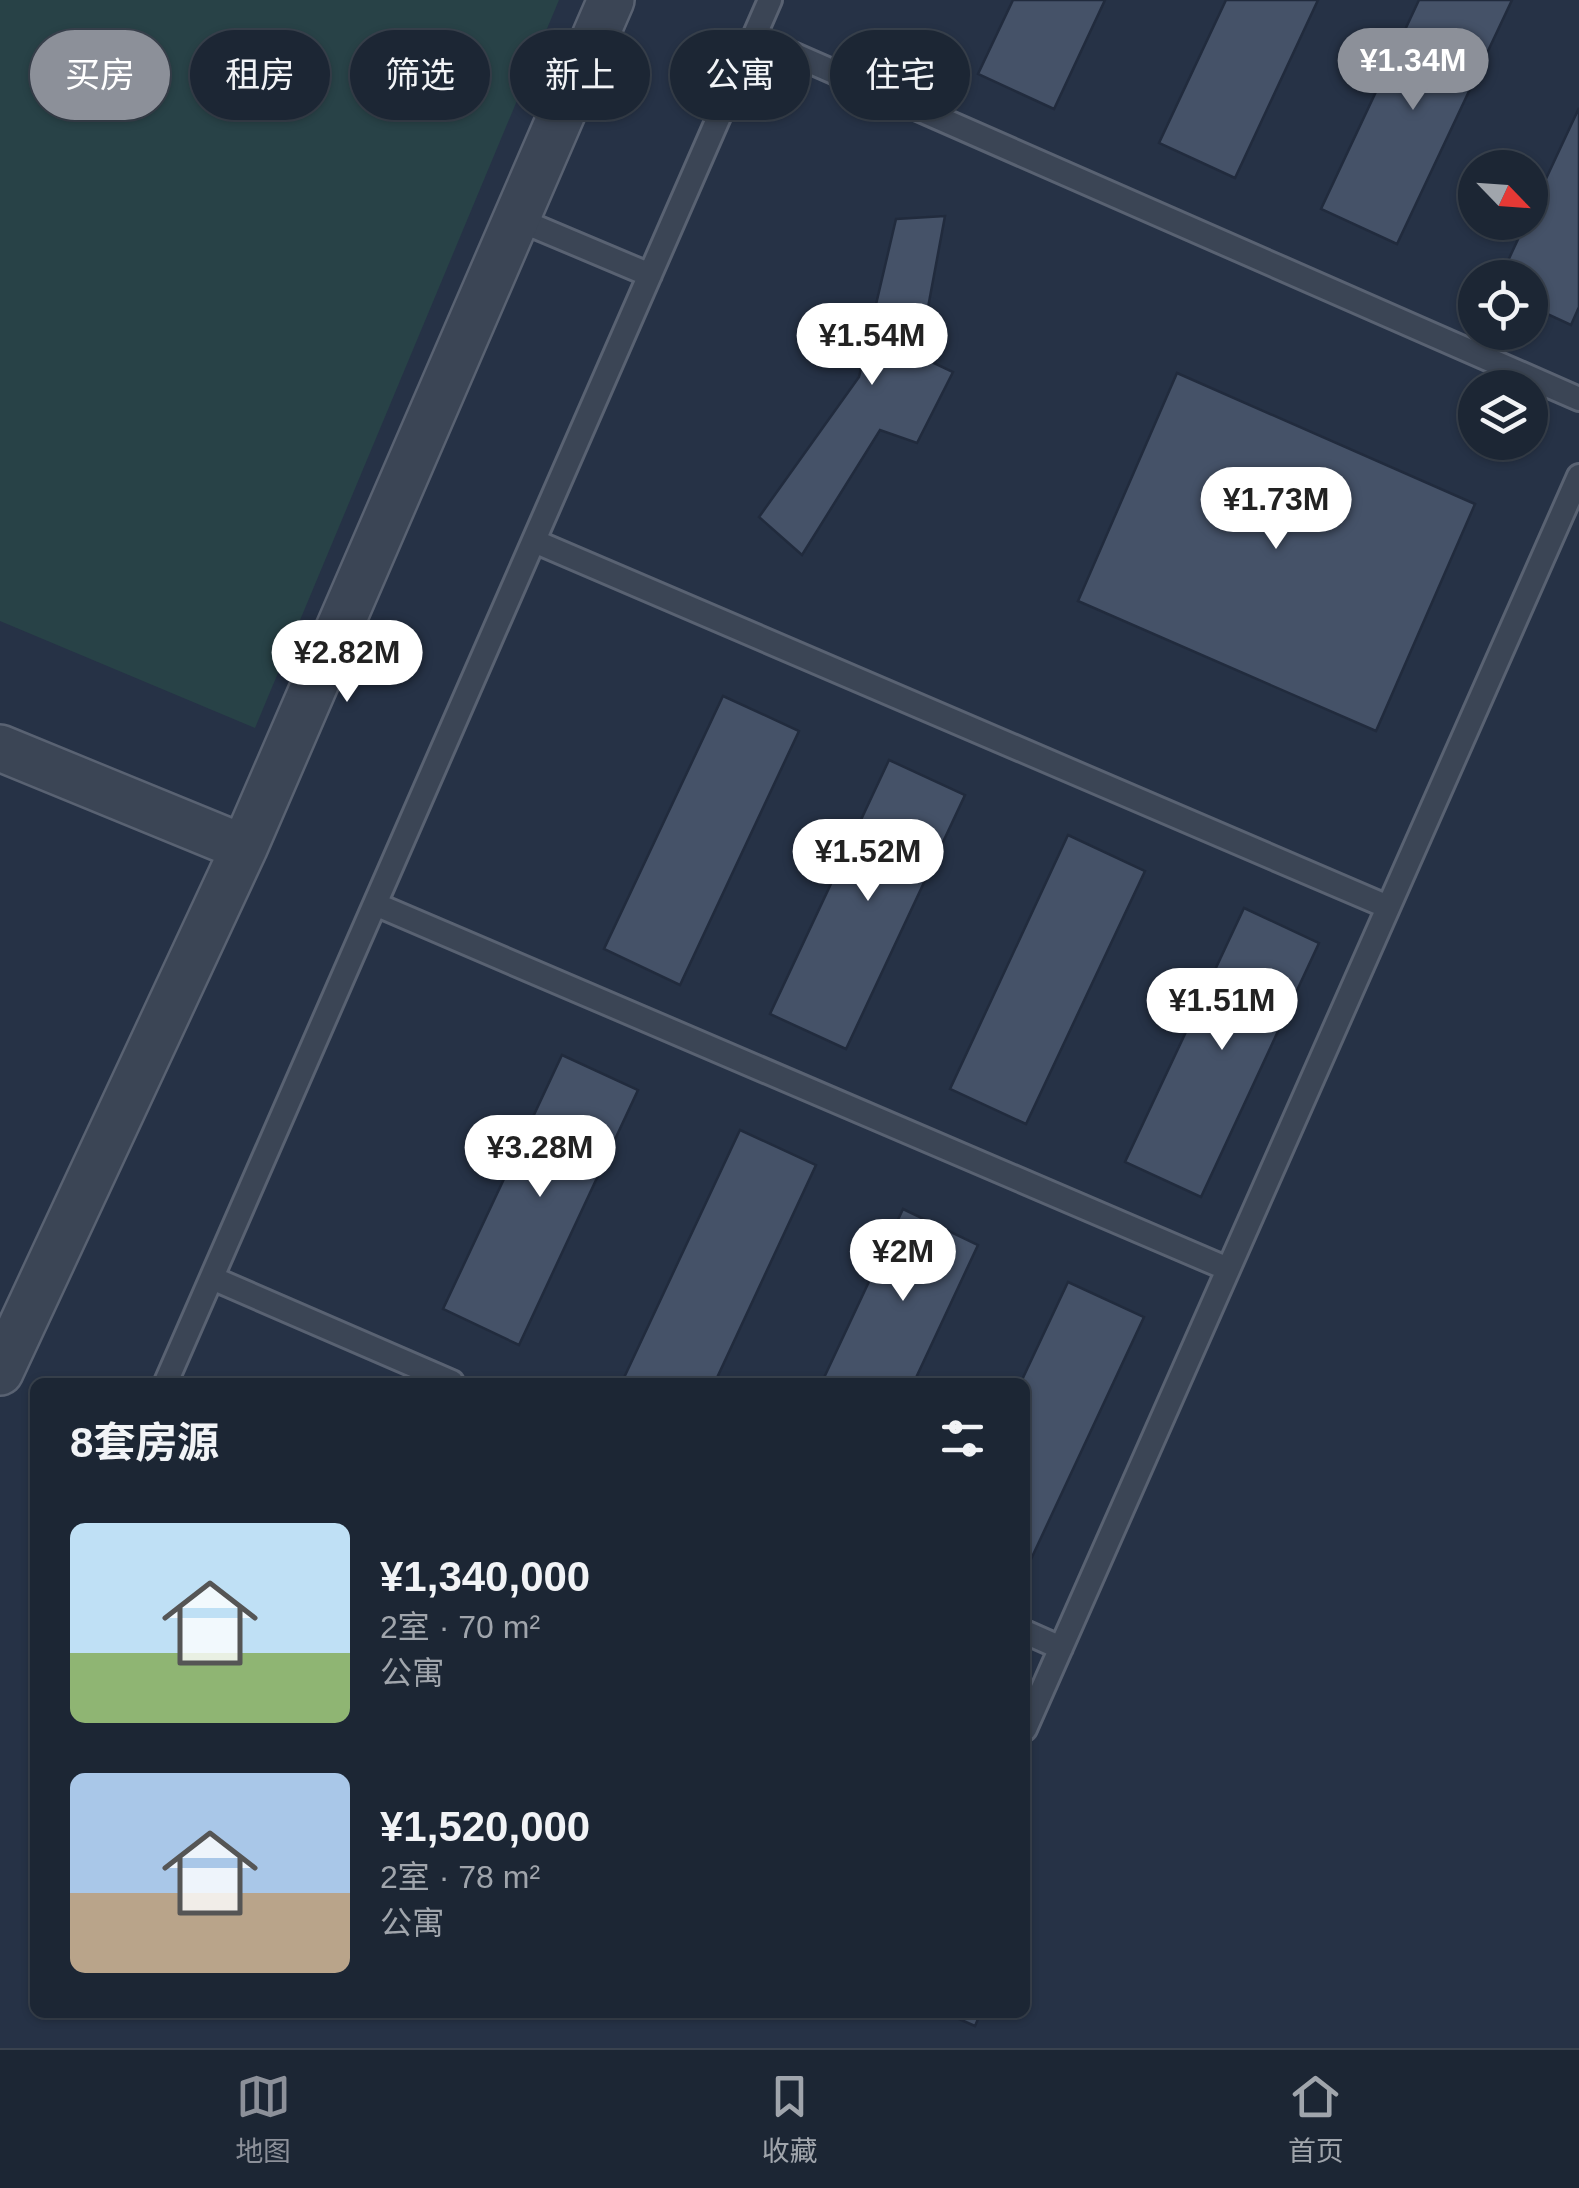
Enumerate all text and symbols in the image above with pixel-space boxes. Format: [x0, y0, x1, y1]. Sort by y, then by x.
pin: ¥1.34M [1332, 28, 1494, 113]
chip: 买房 [30, 30, 170, 120]
chip: 租房 [190, 30, 330, 120]
chip: 筛选 [350, 30, 490, 120]
chip: 新上 [510, 30, 650, 120]
chip: 公寓 [670, 30, 810, 120]
chip: 住宅 [830, 30, 970, 120]
text: ¥1.34M [1360, 42, 1466, 78]
north arrow [1458, 150, 1548, 240]
map controls [1458, 150, 1548, 460]
button: locate [1458, 260, 1548, 350]
pin: ¥1.54M [791, 303, 953, 388]
text: ¥1.54M [819, 317, 925, 353]
button: layers [1458, 370, 1548, 460]
pin: ¥1.73M [1195, 467, 1357, 552]
text: ¥1.73M [1223, 481, 1329, 517]
pin: ¥2.82M [266, 620, 428, 705]
text: ¥2.82M [294, 634, 400, 670]
pin: ¥1.52M [787, 819, 949, 904]
text: ¥1.52M [815, 833, 921, 869]
pin: ¥1.51M [1141, 968, 1303, 1053]
text: ¥1.51M [1169, 982, 1275, 1018]
pin: ¥3.28M [459, 1115, 621, 1200]
text: ¥3.28M [487, 1129, 593, 1165]
pin: ¥2M [855, 1219, 951, 1304]
text: ¥2M [872, 1233, 934, 1269]
icon: filters [935, 1411, 990, 1466]
text: 8套房源 [70, 1419, 219, 1466]
text: ¥1,340,000 [380, 1553, 590, 1600]
icon: home [150, 1563, 270, 1683]
text: 2室 · 70 m² [380, 1609, 540, 1645]
text: 公寓 [380, 1655, 444, 1691]
text: ¥1,520,000 [380, 1803, 590, 1850]
icon: home [150, 1813, 270, 1933]
text: 2室 · 78 m² [380, 1859, 540, 1895]
text: 公寓 [380, 1905, 444, 1941]
tab: 地图 [235, 2069, 291, 2169]
tab: 收藏 [761, 2069, 818, 2169]
tab: 首页 [1288, 2069, 1344, 2169]

